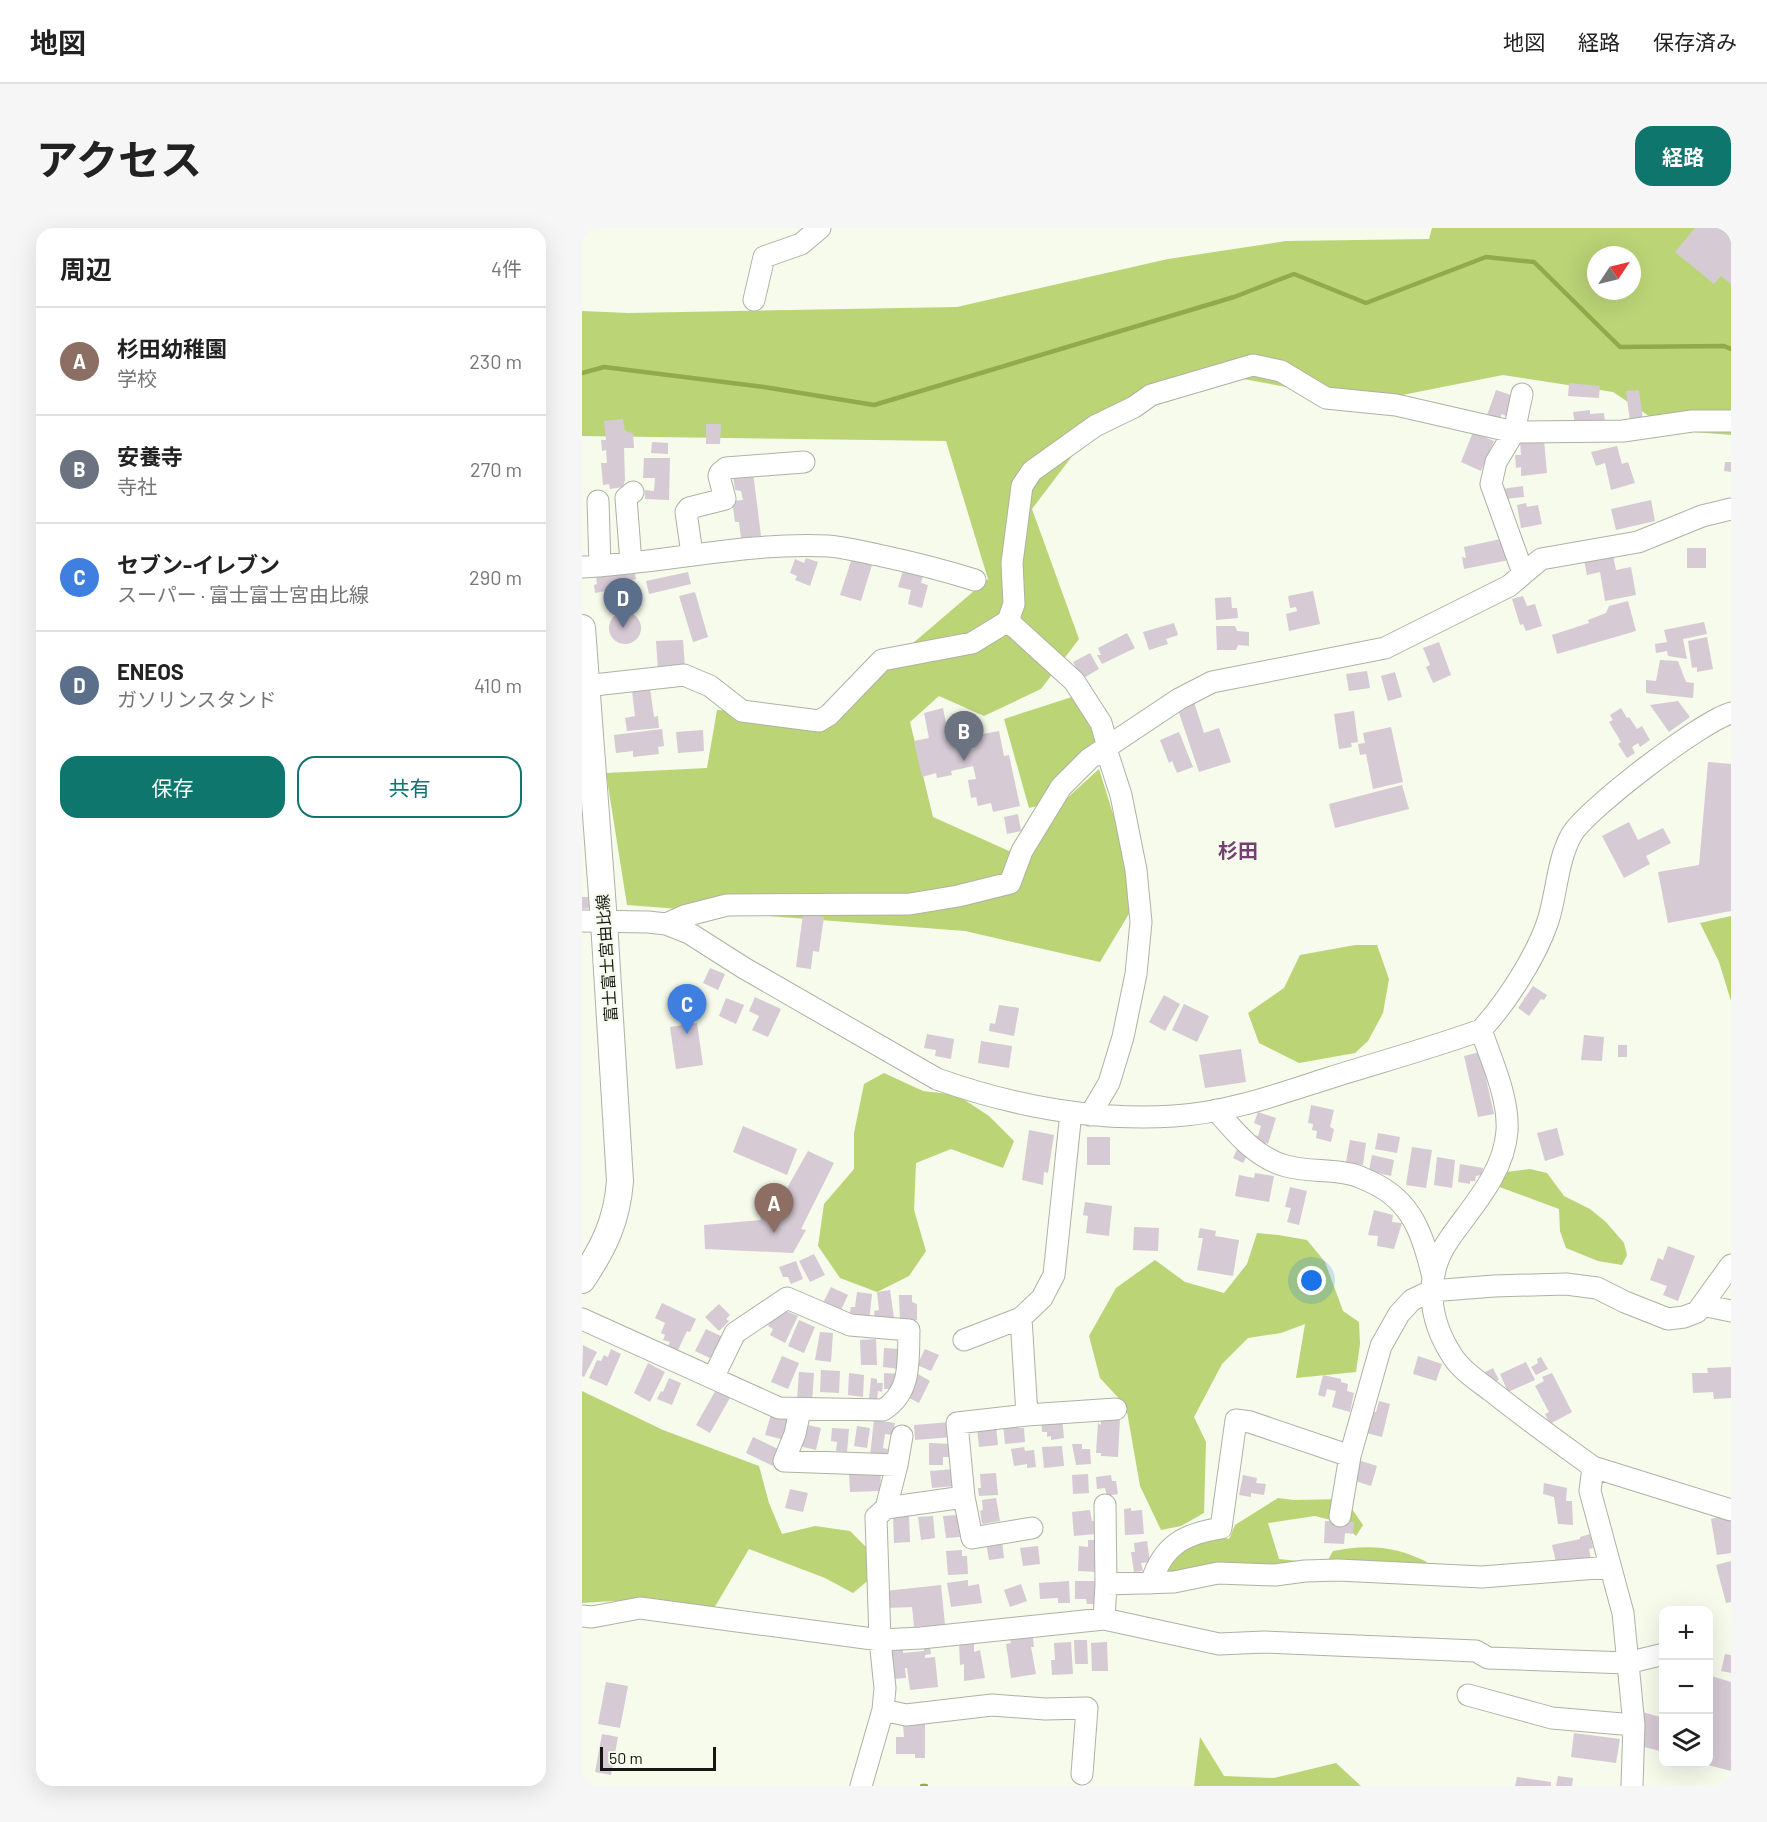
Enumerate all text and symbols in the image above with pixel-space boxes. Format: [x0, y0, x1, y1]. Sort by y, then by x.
text: 地図 [30, 25, 86, 59]
text: 地図 [1503, 29, 1545, 54]
text: 経路 [1578, 29, 1620, 54]
text: 保存済み [1653, 29, 1737, 54]
button: 経路 [1635, 126, 1731, 186]
text: アクセス [36, 133, 202, 183]
north arrow [1587, 246, 1641, 300]
text: 周辺 [60, 253, 112, 284]
text: 4件 [491, 256, 522, 280]
text: 杉田幼稚園 [117, 335, 227, 361]
text: A [73, 349, 86, 373]
text: 230 m [469, 349, 522, 373]
text: 学校 [117, 366, 157, 390]
text: 安養寺 [117, 443, 183, 469]
text: B [73, 457, 86, 481]
text: 270 m [470, 457, 522, 481]
text: 寺社 [117, 474, 157, 498]
text: セブン-イレブン [117, 551, 280, 577]
text: C [73, 565, 86, 589]
text: 290 m [469, 565, 522, 589]
pin: D [604, 578, 642, 628]
text: スーパー · 富士富士宮由比線 [117, 582, 369, 606]
text: ENEOS [117, 658, 184, 684]
text: D [73, 673, 86, 697]
text: 410 m [474, 673, 522, 697]
text: ガソリンスタンド [117, 687, 277, 711]
pin: B [944, 712, 983, 761]
button: 保存 [60, 756, 285, 818]
button: 共有 [297, 756, 522, 818]
district label: 杉田 [1218, 838, 1258, 862]
street label: 富士富士宮由比線 [592, 893, 620, 1023]
pin: C [668, 984, 706, 1034]
pin: A [754, 1184, 794, 1233]
your location [1297, 1266, 1326, 1295]
map controls [1659, 1606, 1713, 1768]
button: + [1659, 1606, 1713, 1660]
button: − [1659, 1660, 1713, 1714]
button: layers [1659, 1714, 1713, 1768]
scale bar [600, 1744, 716, 1772]
text: 50 m [609, 1748, 643, 1767]

